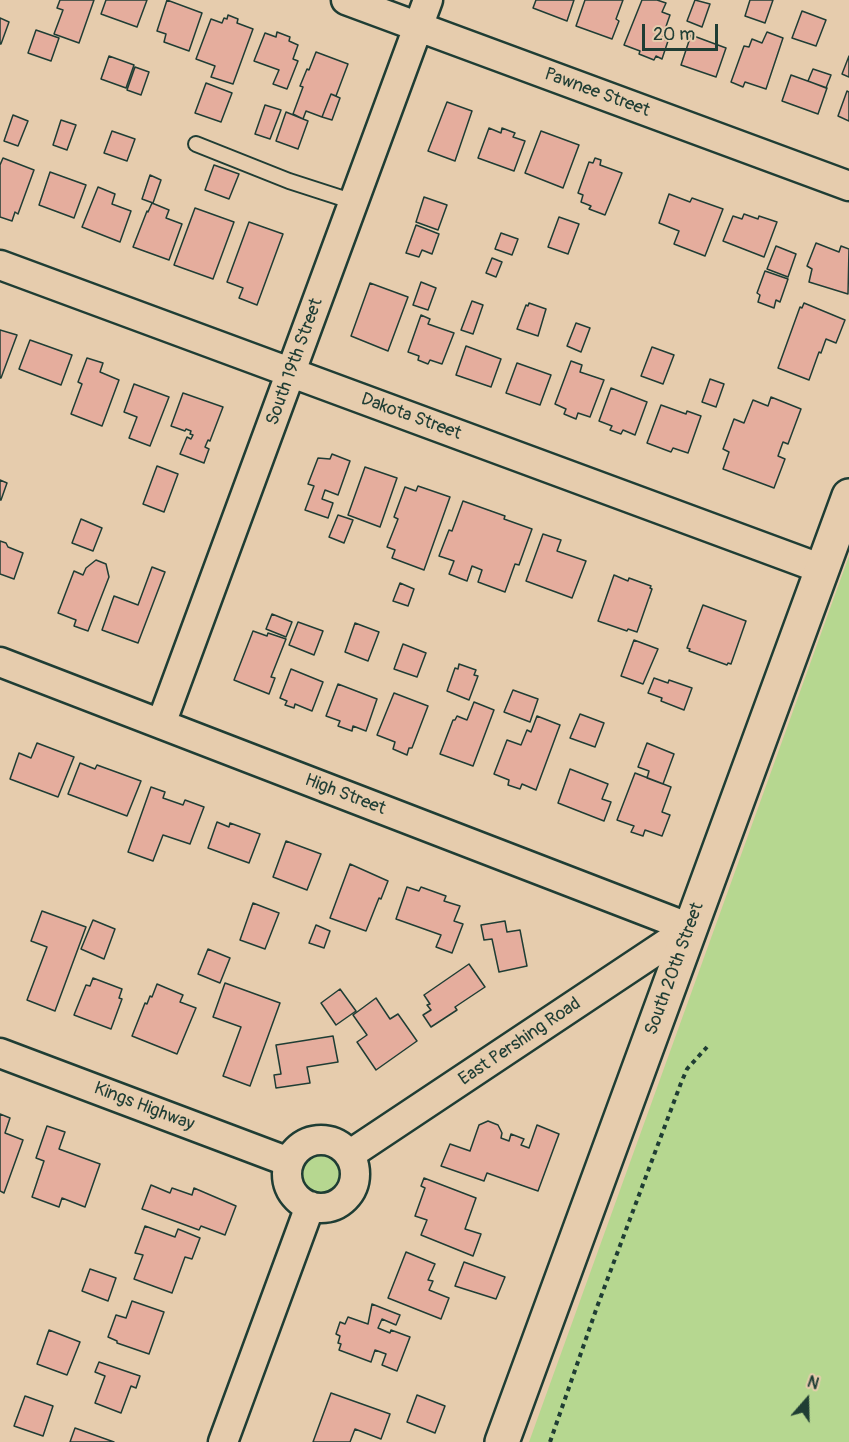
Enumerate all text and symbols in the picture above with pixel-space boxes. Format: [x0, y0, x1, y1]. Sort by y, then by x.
scale bar [645, 12, 722, 50]
text: 20 m [653, 23, 695, 46]
street label: Pawnee Street [541, 64, 653, 122]
street label: South 19th Street [262, 296, 328, 428]
street label: Dakota Street [358, 389, 464, 445]
street label: High Street [301, 770, 389, 820]
street label: South 20th Street [641, 900, 709, 1038]
street label: East Pershing Road [455, 993, 585, 1091]
street label: Kings Highway [91, 1078, 197, 1136]
north arrow [777, 1370, 837, 1430]
text: N [805, 1372, 822, 1394]

